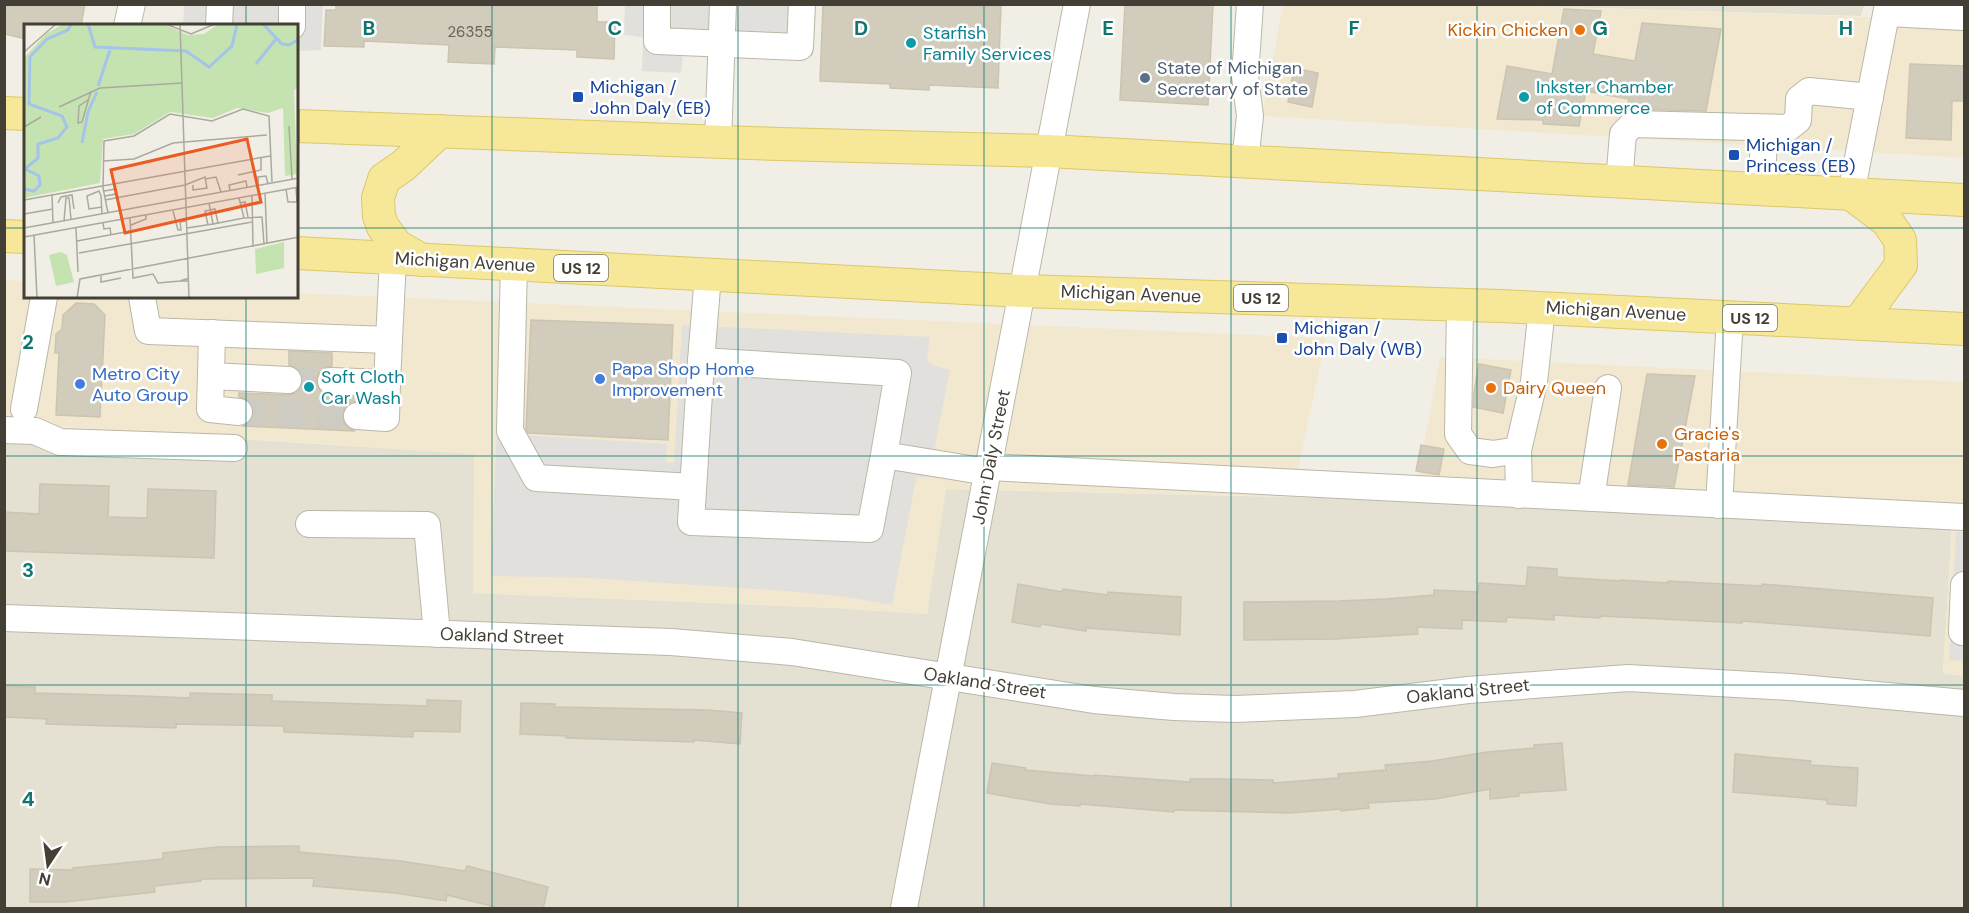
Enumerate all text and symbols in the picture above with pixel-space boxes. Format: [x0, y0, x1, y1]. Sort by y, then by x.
text: B [363, 15, 375, 41]
text: C [608, 15, 622, 41]
text: D [854, 15, 868, 41]
text: E [1102, 15, 1114, 41]
text: F [1348, 15, 1360, 41]
text: G [1592, 15, 1608, 41]
text: H [1839, 15, 1853, 41]
place label: Kickin Chicken [1448, 18, 1568, 42]
place label: Starfish Family Services [923, 21, 1052, 66]
house number: 26355 [447, 22, 493, 42]
marker: Kickin Chicken [1573, 23, 1587, 37]
inset map [24, 24, 298, 298]
marker: Starfish Family Services [904, 36, 918, 50]
place label: State of Michigan Secretary of State [1157, 56, 1308, 101]
marker: State of Michigan Secretary of State [1138, 71, 1152, 85]
place label: Michigan / John Daly (EB) [590, 75, 711, 120]
place label: Inkster Chamber of Commerce [1536, 75, 1674, 120]
marker: Michigan / John Daly (EB) [571, 90, 585, 104]
marker: Inkster Chamber of Commerce [1517, 90, 1531, 104]
place label: Michigan / Princess (EB) [1746, 133, 1856, 178]
marker: Michigan / Princess (EB) [1727, 148, 1741, 162]
street label: Michigan Avenue [394, 246, 536, 278]
road number: US 12 [554, 255, 608, 281]
street label: Michigan Avenue [1060, 280, 1202, 308]
road number: US 12 [1234, 285, 1288, 311]
street label: Michigan Avenue [1545, 295, 1687, 327]
road number: US 12 [1723, 305, 1777, 331]
place label: Michigan / John Daly (WB) [1294, 316, 1422, 361]
text: 2 [22, 329, 34, 355]
marker: Michigan / John Daly (WB) [1275, 331, 1289, 345]
place label: Papa Shop Home Improvement [612, 357, 754, 402]
place label: Metro City Auto Group [92, 362, 189, 407]
place label: Soft Cloth Car Wash [321, 365, 405, 410]
marker: Papa Shop Home Improvement [593, 372, 607, 386]
place label: Dairy Queen [1503, 376, 1606, 400]
marker: Metro City Auto Group [73, 377, 87, 391]
marker: Soft Cloth Car Wash [302, 380, 316, 394]
marker: Dairy Queen [1484, 381, 1498, 395]
street label: John Daly Street [966, 387, 1016, 527]
place label: Gracie's Pastaria [1674, 422, 1740, 467]
marker: Gracie's Pastaria [1655, 437, 1669, 451]
text: 3 [22, 557, 34, 583]
street label: Oakland Street [440, 622, 564, 650]
street label: Oakland Street [922, 661, 1048, 705]
street label: Oakland Street [1405, 673, 1531, 709]
text: 4 [22, 786, 35, 812]
north arrow [18, 835, 78, 895]
text: N [37, 868, 53, 891]

